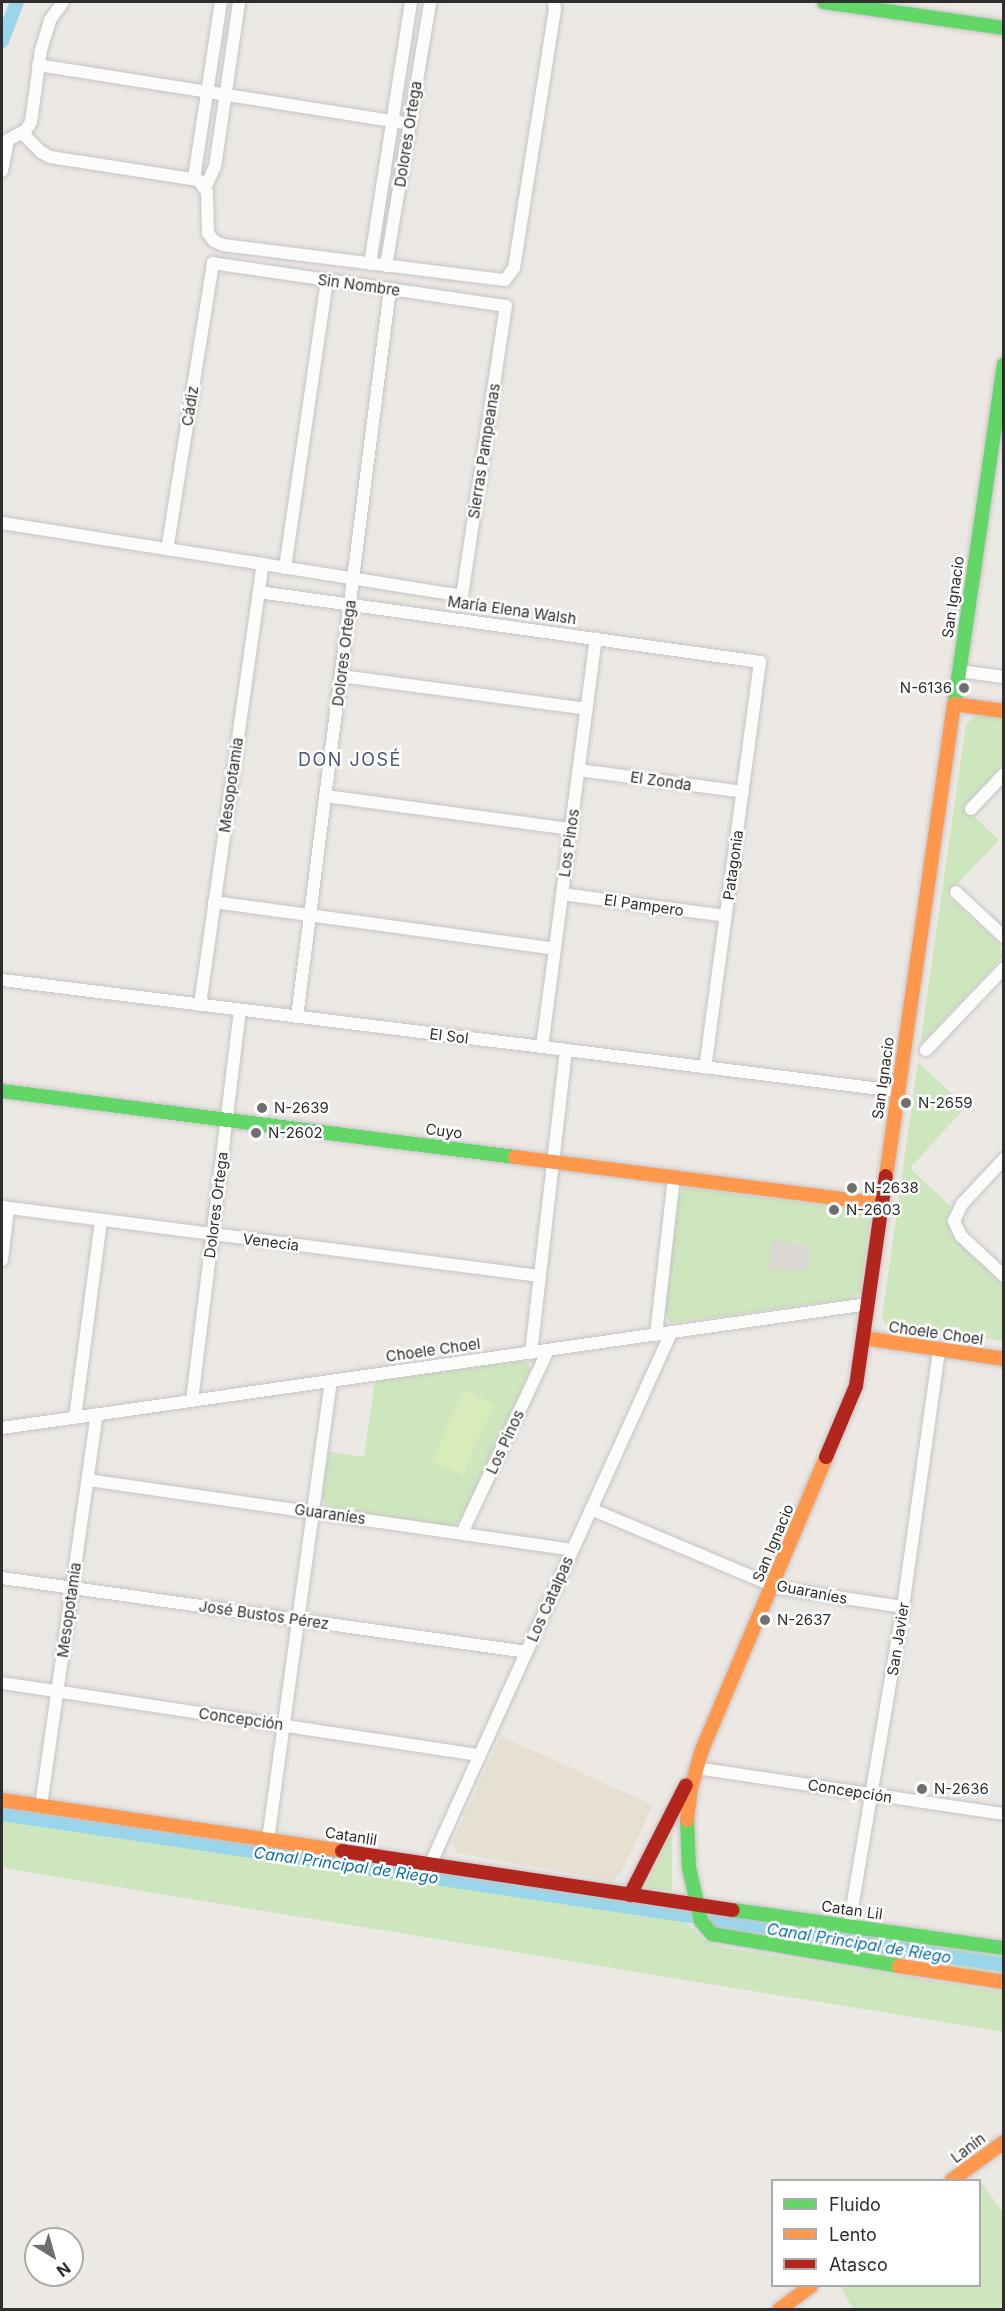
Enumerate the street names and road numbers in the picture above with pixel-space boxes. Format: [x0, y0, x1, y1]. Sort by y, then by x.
street label: Dolores Ortega [391, 80, 425, 188]
street label: Sin Nombre [317, 270, 401, 300]
street label: Sierras Pampeanas [464, 382, 504, 520]
street label: Cádiz [178, 385, 202, 427]
street label: San Ignacio [938, 555, 968, 639]
street label: María Elena Walsh [446, 592, 578, 628]
street label: Dolores Ortega [329, 599, 359, 707]
street label: Mesopotamia [215, 736, 247, 834]
street label: El Zonda [629, 768, 693, 794]
street label: Los Pinos [555, 808, 583, 878]
street label: Patagonia [719, 829, 747, 901]
street label: El Pampero [603, 890, 685, 920]
street label: El Sol [428, 1025, 470, 1047]
street label: San Ignacio [868, 1036, 898, 1120]
street label: Cuyo [425, 1120, 463, 1142]
street label: Dolores Ortega [201, 1151, 231, 1259]
street label: Venecia [242, 1230, 300, 1254]
street label: Choele Choel [888, 1317, 984, 1349]
street label: Choele Choel [385, 1334, 481, 1366]
street label: Los Pinos [482, 1407, 528, 1477]
street label: Guaraníes [293, 1500, 367, 1528]
street label: San Ignacio [749, 1501, 797, 1585]
street label: Los Catalpas [523, 1553, 577, 1645]
street label: Mesopotamia [53, 1561, 85, 1659]
street label: Guaraníes [775, 1576, 849, 1608]
street label: José Bustos Pérez [198, 1597, 330, 1633]
street label: San Javier [883, 1601, 913, 1677]
street label: Concepción [197, 1704, 285, 1734]
street label: Concepción [806, 1775, 894, 1807]
street label: Catanlil [324, 1823, 378, 1849]
street label: Catan Lil [820, 1897, 884, 1923]
street label: Lanín [947, 2129, 989, 2167]

